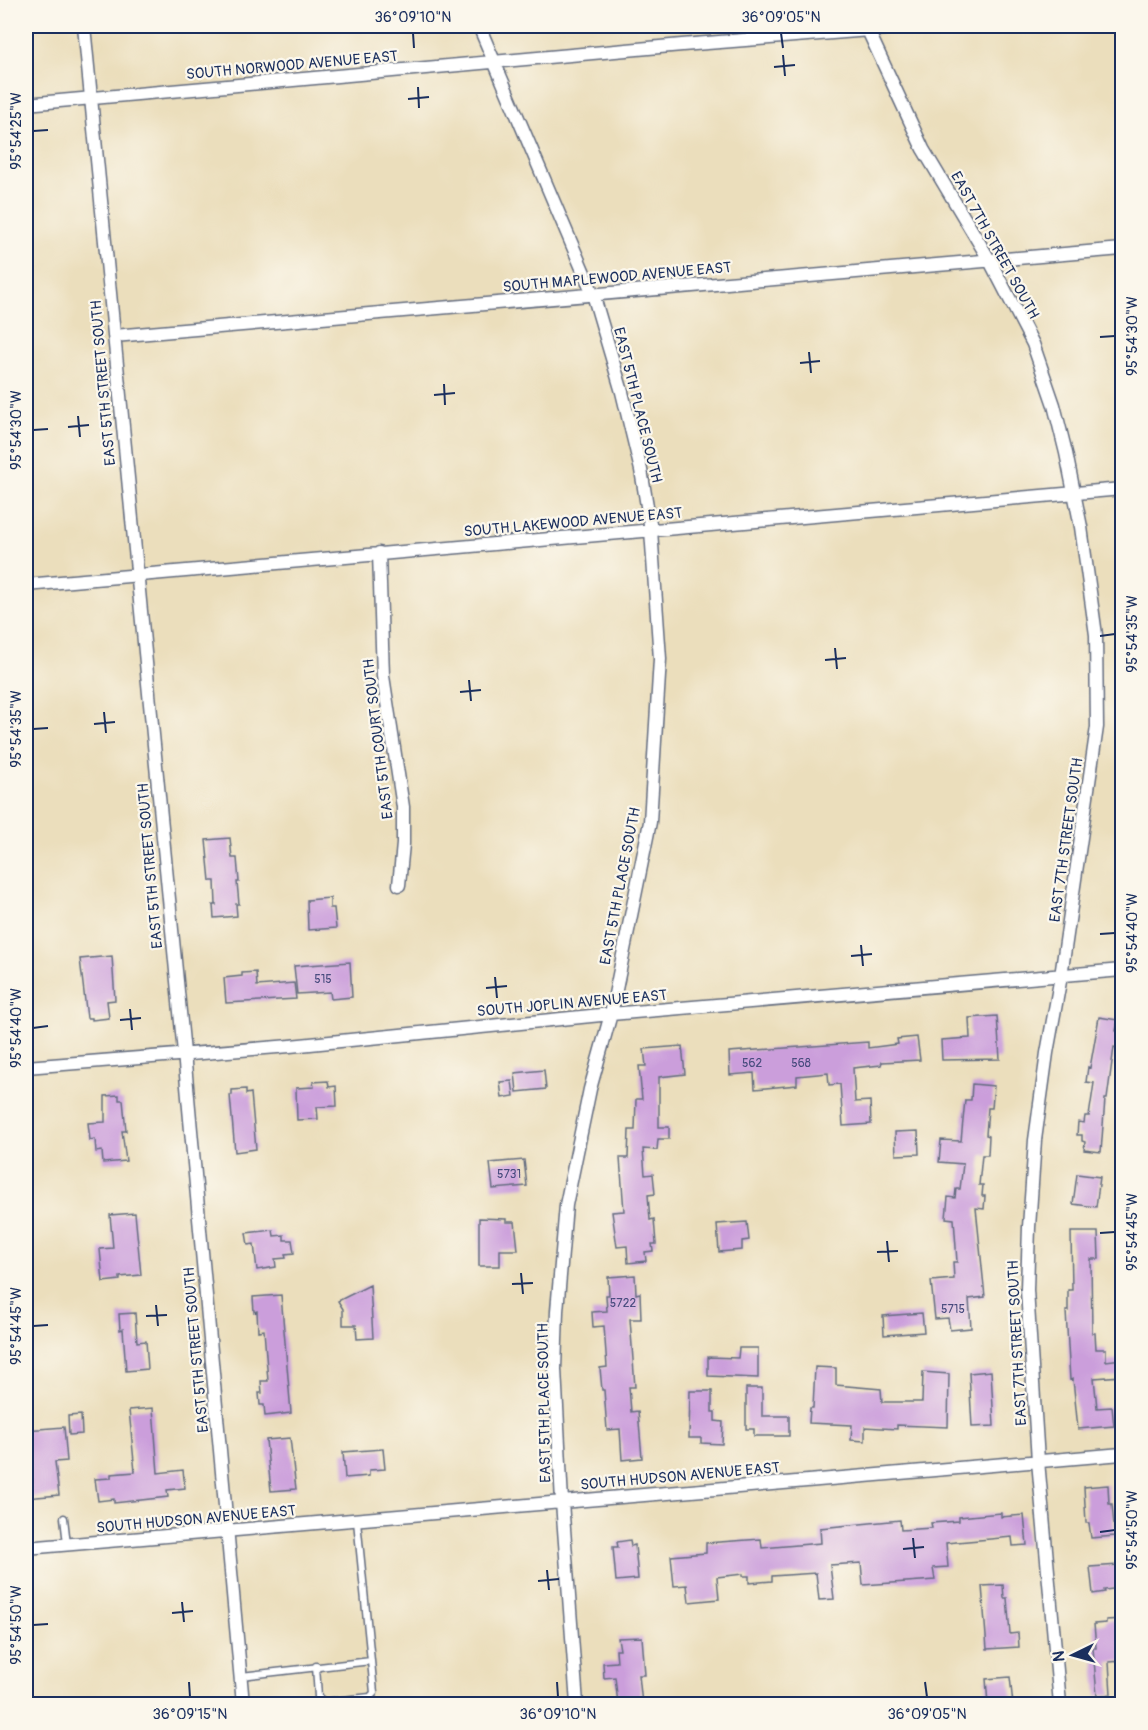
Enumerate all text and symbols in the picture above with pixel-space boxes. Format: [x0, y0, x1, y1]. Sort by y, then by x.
text: 36°09'10"N [375, 8, 451, 27]
text: 36°09'05"N [741, 8, 821, 27]
street label: SOUTH NORWOOD AVENUE EAST [185, 47, 399, 84]
text: 95°54'25"W [7, 92, 26, 170]
street label: EAST 7TH STREET SOUTH [946, 168, 1043, 322]
street label: SOUTH MAPLEWOOD AVENUE EAST [502, 258, 732, 297]
text: 95°54'30"W [1123, 296, 1142, 376]
street label: EAST 5TH STREET SOUTH [87, 299, 120, 466]
street label: EAST 5TH PLACE SOUTH [609, 325, 666, 485]
text: 95°54'30"W [7, 390, 26, 470]
street label: SOUTH LAKEWOOD AVENUE EAST [463, 503, 683, 542]
text: 95°54'35"W [1123, 595, 1142, 673]
street label: EAST 5TH COURT SOUTH [359, 658, 398, 820]
text: 95°54'35"W [7, 690, 26, 768]
street label: EAST 7TH STREET SOUTH [1046, 757, 1087, 923]
street label: EAST 5TH STREET SOUTH [134, 782, 167, 949]
street label: EAST 5TH PLACE SOUTH [596, 806, 645, 966]
text: 95°54'40"W [1123, 893, 1142, 973]
house number: 515 [314, 972, 332, 987]
street label: SOUTH JOPLIN AVENUE EAST [476, 986, 668, 1021]
text: 95°54'40"W [7, 988, 26, 1068]
house number: 562 [742, 1056, 762, 1071]
house number: 568 [791, 1056, 811, 1071]
house number: 5731 [497, 1167, 521, 1182]
text: 95°54'45"W [1123, 1193, 1142, 1271]
street label: EAST 7TH STREET SOUTH [1004, 1260, 1031, 1426]
street label: EAST 5TH STREET SOUTH [180, 1266, 213, 1433]
text: 95°54'45"W [7, 1287, 26, 1365]
house number: 5722 [610, 1296, 636, 1311]
house number: 5715 [941, 1302, 965, 1317]
street label: EAST 5TH PLACE SOUTH [534, 1323, 555, 1483]
street label: SOUTH HUDSON AVENUE EAST [579, 1458, 781, 1495]
text: 95°54'50"W [1123, 1490, 1142, 1570]
street label: SOUTH HUDSON AVENUE EAST [95, 1501, 297, 1538]
text: 95°54'50"W [7, 1585, 26, 1665]
north arrow [1043, 1625, 1103, 1685]
text: N [1049, 1650, 1069, 1662]
text: 36°09'15"N [153, 1705, 227, 1724]
text: 36°09'10"N [520, 1705, 596, 1724]
text: 36°09'05"N [887, 1705, 967, 1724]

